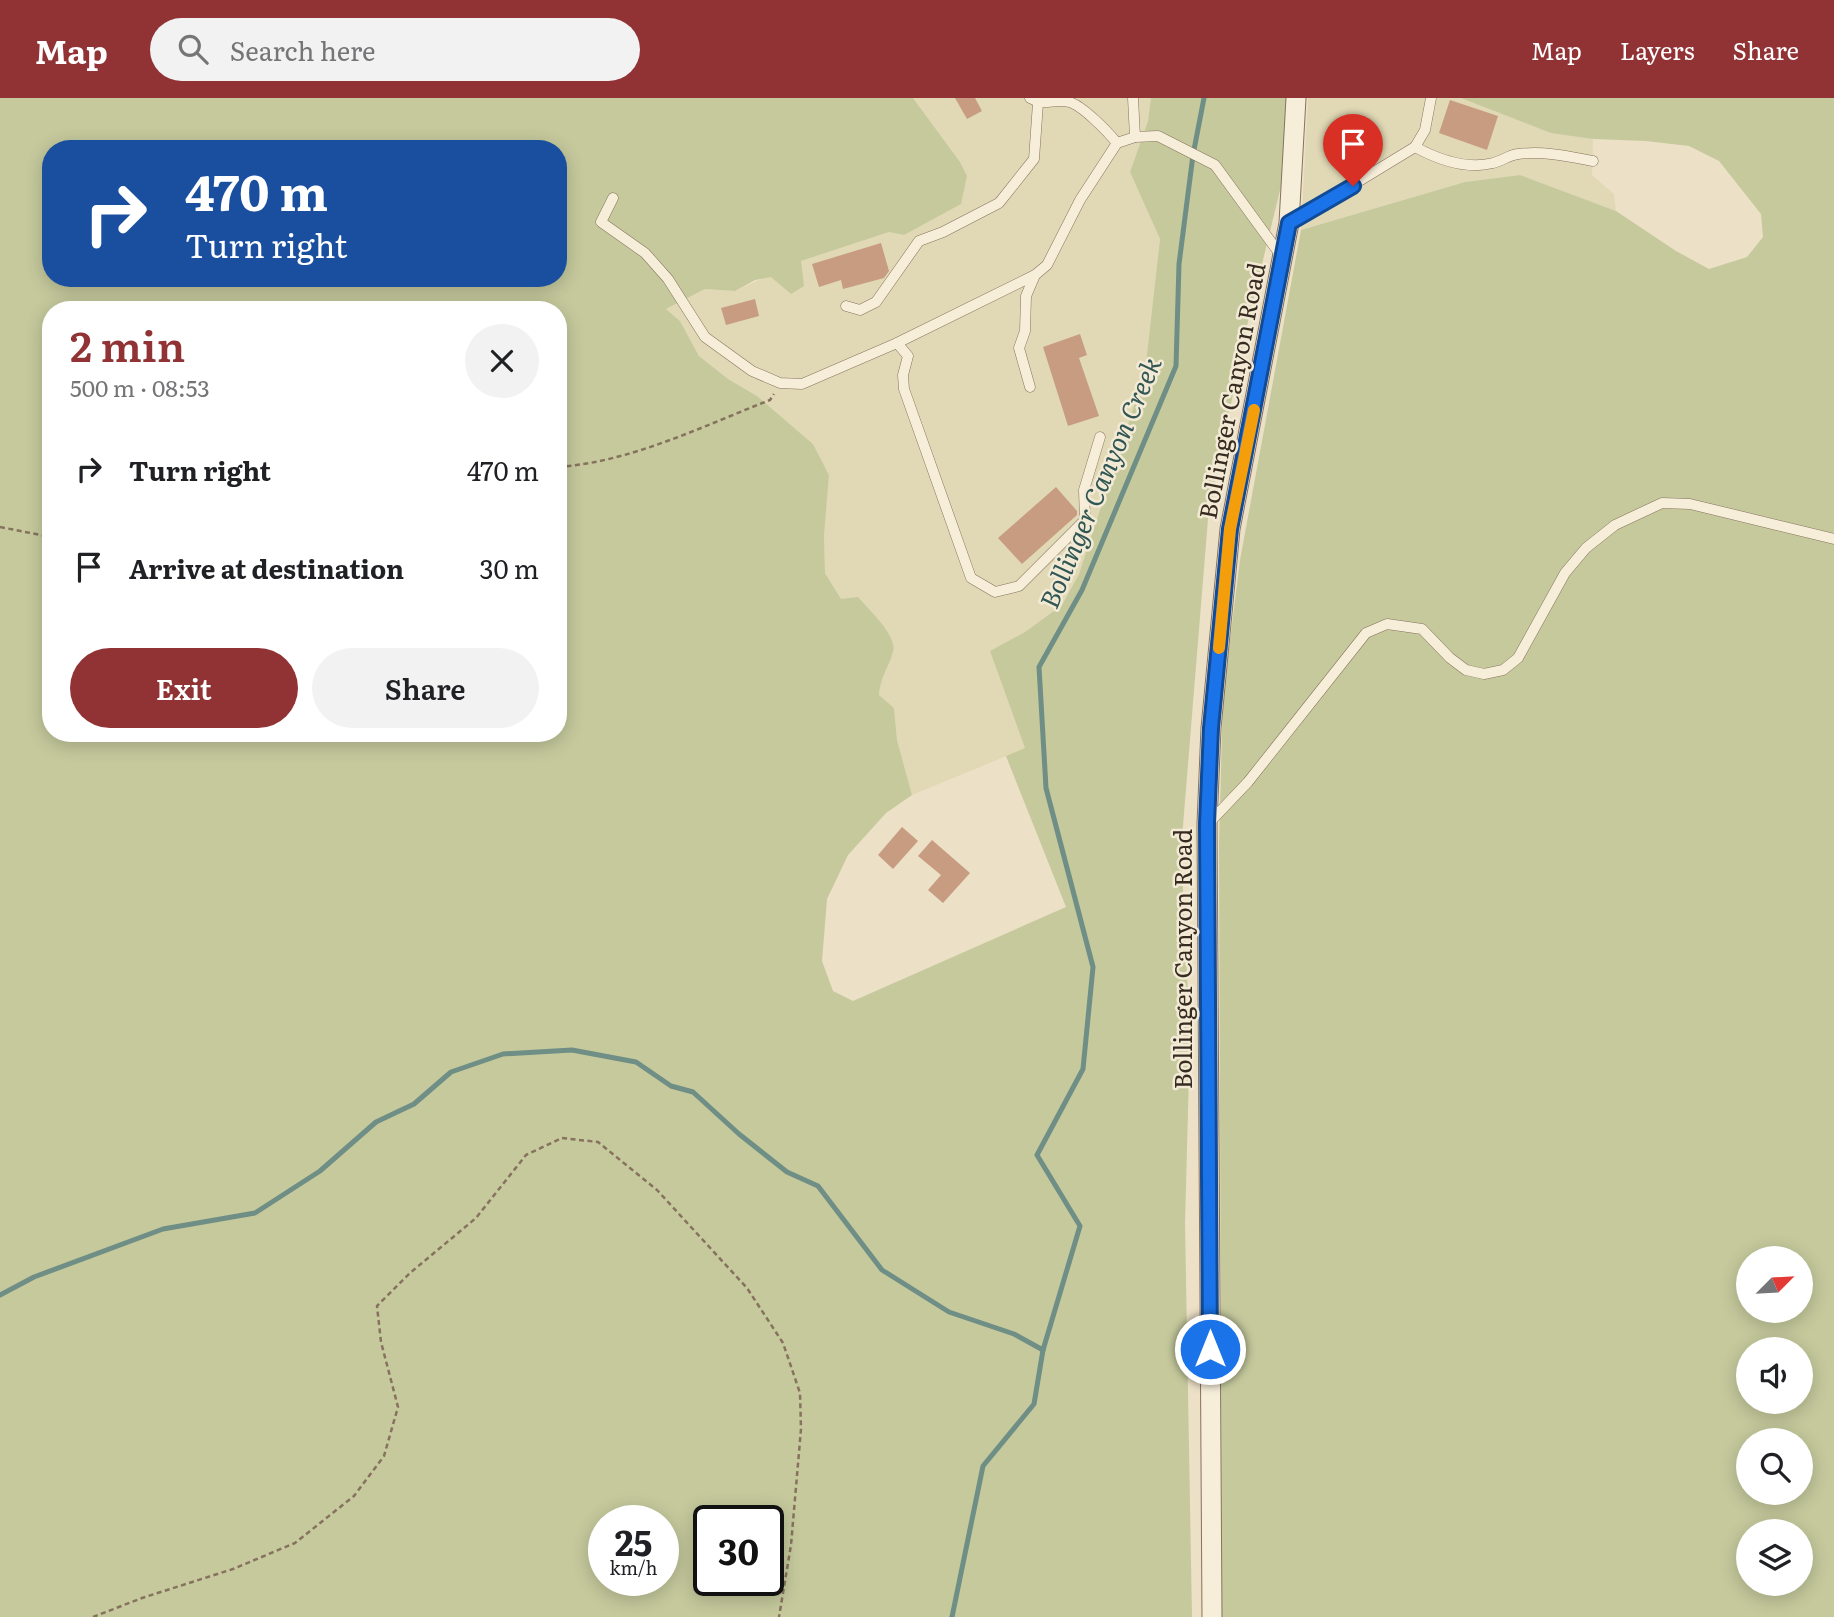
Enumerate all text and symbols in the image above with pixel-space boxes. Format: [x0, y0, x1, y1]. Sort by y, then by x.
search box [150, 18, 640, 81]
text: Map [35, 25, 108, 74]
icon: search [174, 30, 212, 68]
text: Search here [230, 30, 376, 69]
text: Map [1531, 32, 1582, 67]
text: Layers [1620, 32, 1694, 67]
text: Share [1732, 32, 1799, 67]
pin [1323, 114, 1383, 186]
icon: arrive [1334, 125, 1372, 163]
text: 470 m [185, 153, 328, 226]
icon: right [70, 168, 161, 259]
text: Turn right [185, 220, 347, 268]
street label: Bollinger Canyon Road [1189, 259, 1273, 522]
text: 2 min [70, 313, 185, 375]
button: close [465, 324, 539, 398]
water label: Bollinger Canyon Creek [1028, 349, 1170, 614]
text: 500 m · 08:53 [70, 370, 210, 404]
icon: right [70, 450, 108, 488]
text: Turn right [129, 450, 271, 489]
text: 470 m [467, 450, 539, 489]
icon: arrive [70, 548, 108, 586]
text: Arrive at destination [129, 548, 404, 587]
text: 30 m [479, 548, 539, 587]
button: Exit [70, 648, 298, 728]
button: Share [312, 648, 539, 728]
street label: Bollinger Canyon Road [1164, 828, 1199, 1089]
north arrow [1736, 1246, 1813, 1323]
map controls [1736, 1246, 1813, 1596]
position arrow [1173, 1312, 1247, 1386]
button: sound [1736, 1337, 1813, 1414]
button: search [1736, 1428, 1813, 1505]
speed limit sign: 30 [693, 1505, 784, 1596]
text: 25 [615, 1515, 652, 1567]
button: layers [1736, 1519, 1813, 1596]
text: km/h [610, 1554, 657, 1581]

